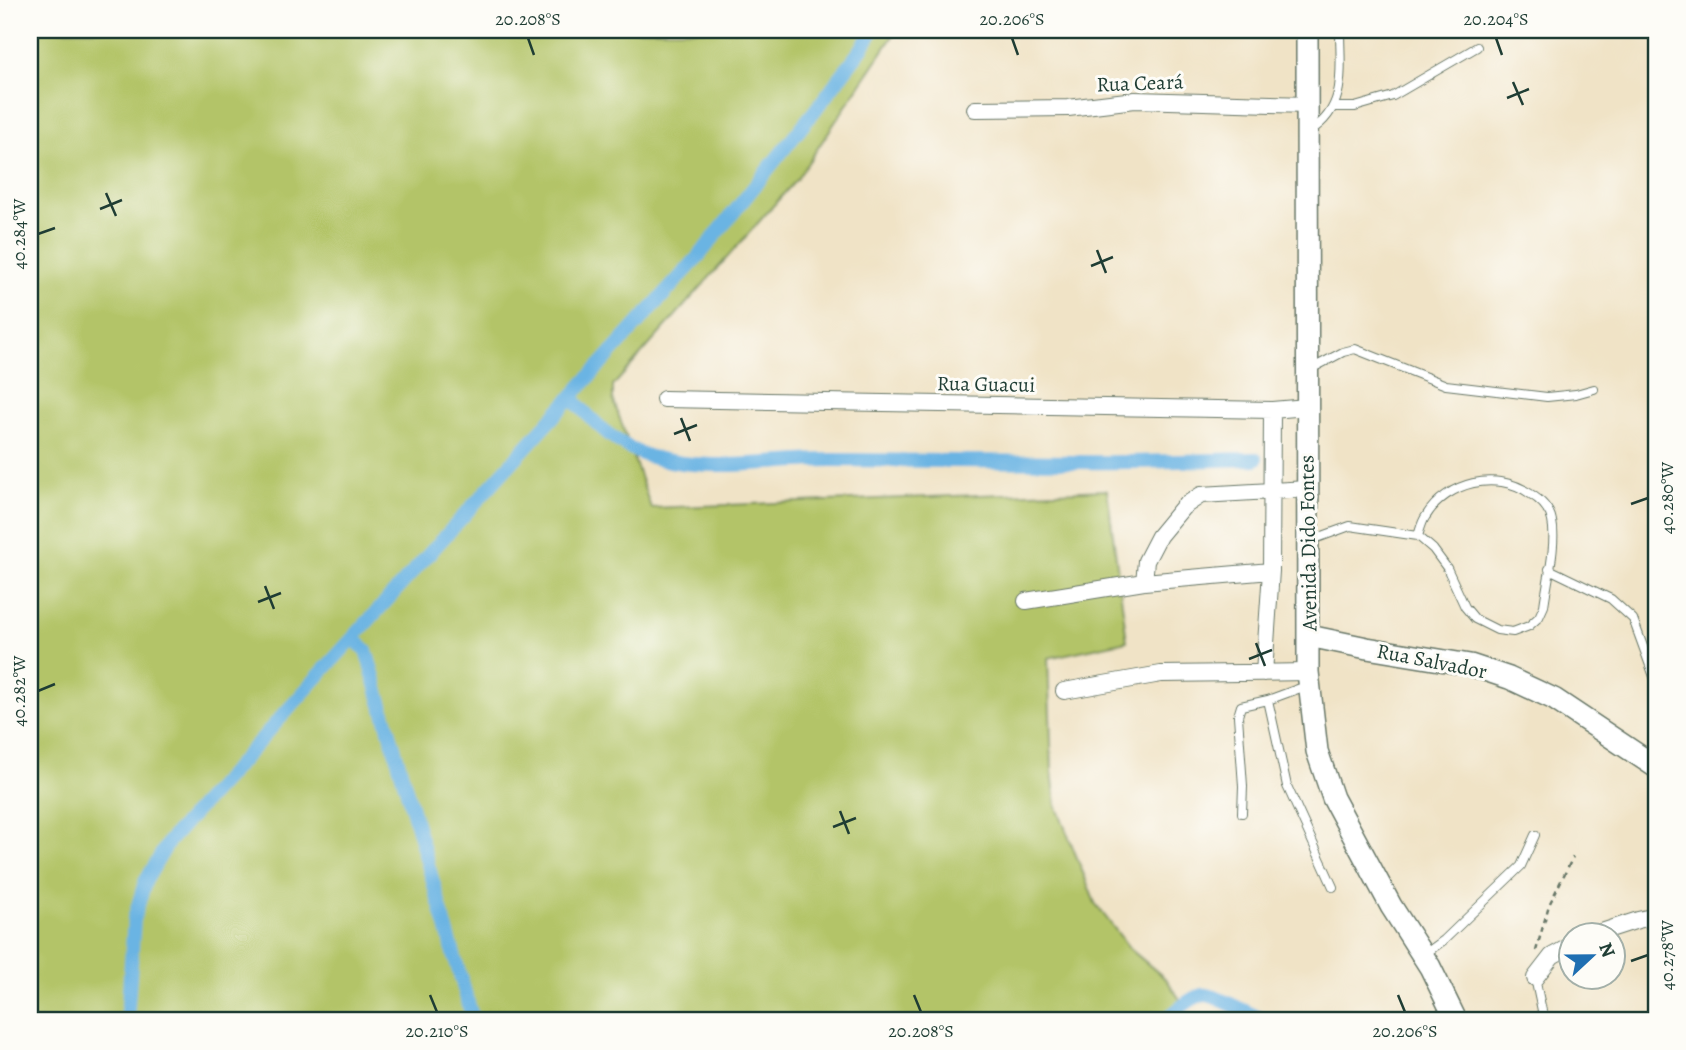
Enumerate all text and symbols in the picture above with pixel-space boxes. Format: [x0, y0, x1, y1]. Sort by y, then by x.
text: 20.208°S [495, 7, 561, 31]
text: 20.206°S [979, 7, 1045, 31]
text: 20.204°S [1464, 7, 1528, 31]
street label: Rua Ceará [1096, 67, 1184, 99]
text: 40.284°W [7, 198, 31, 269]
street label: Rua Guacui [937, 369, 1036, 399]
street label: Avenida Dido Fontes [1292, 455, 1324, 632]
text: 40.280°W [1655, 462, 1679, 534]
street label: Rua Salvador [1375, 637, 1489, 685]
text: 40.282°W [7, 655, 31, 727]
north arrow [1556, 920, 1626, 990]
text: 40.278°W [1655, 920, 1679, 990]
text: N [1592, 939, 1622, 961]
text: 20.210°S [406, 1019, 468, 1043]
text: 20.208°S [888, 1019, 954, 1043]
text: 20.206°S [1372, 1019, 1438, 1043]

